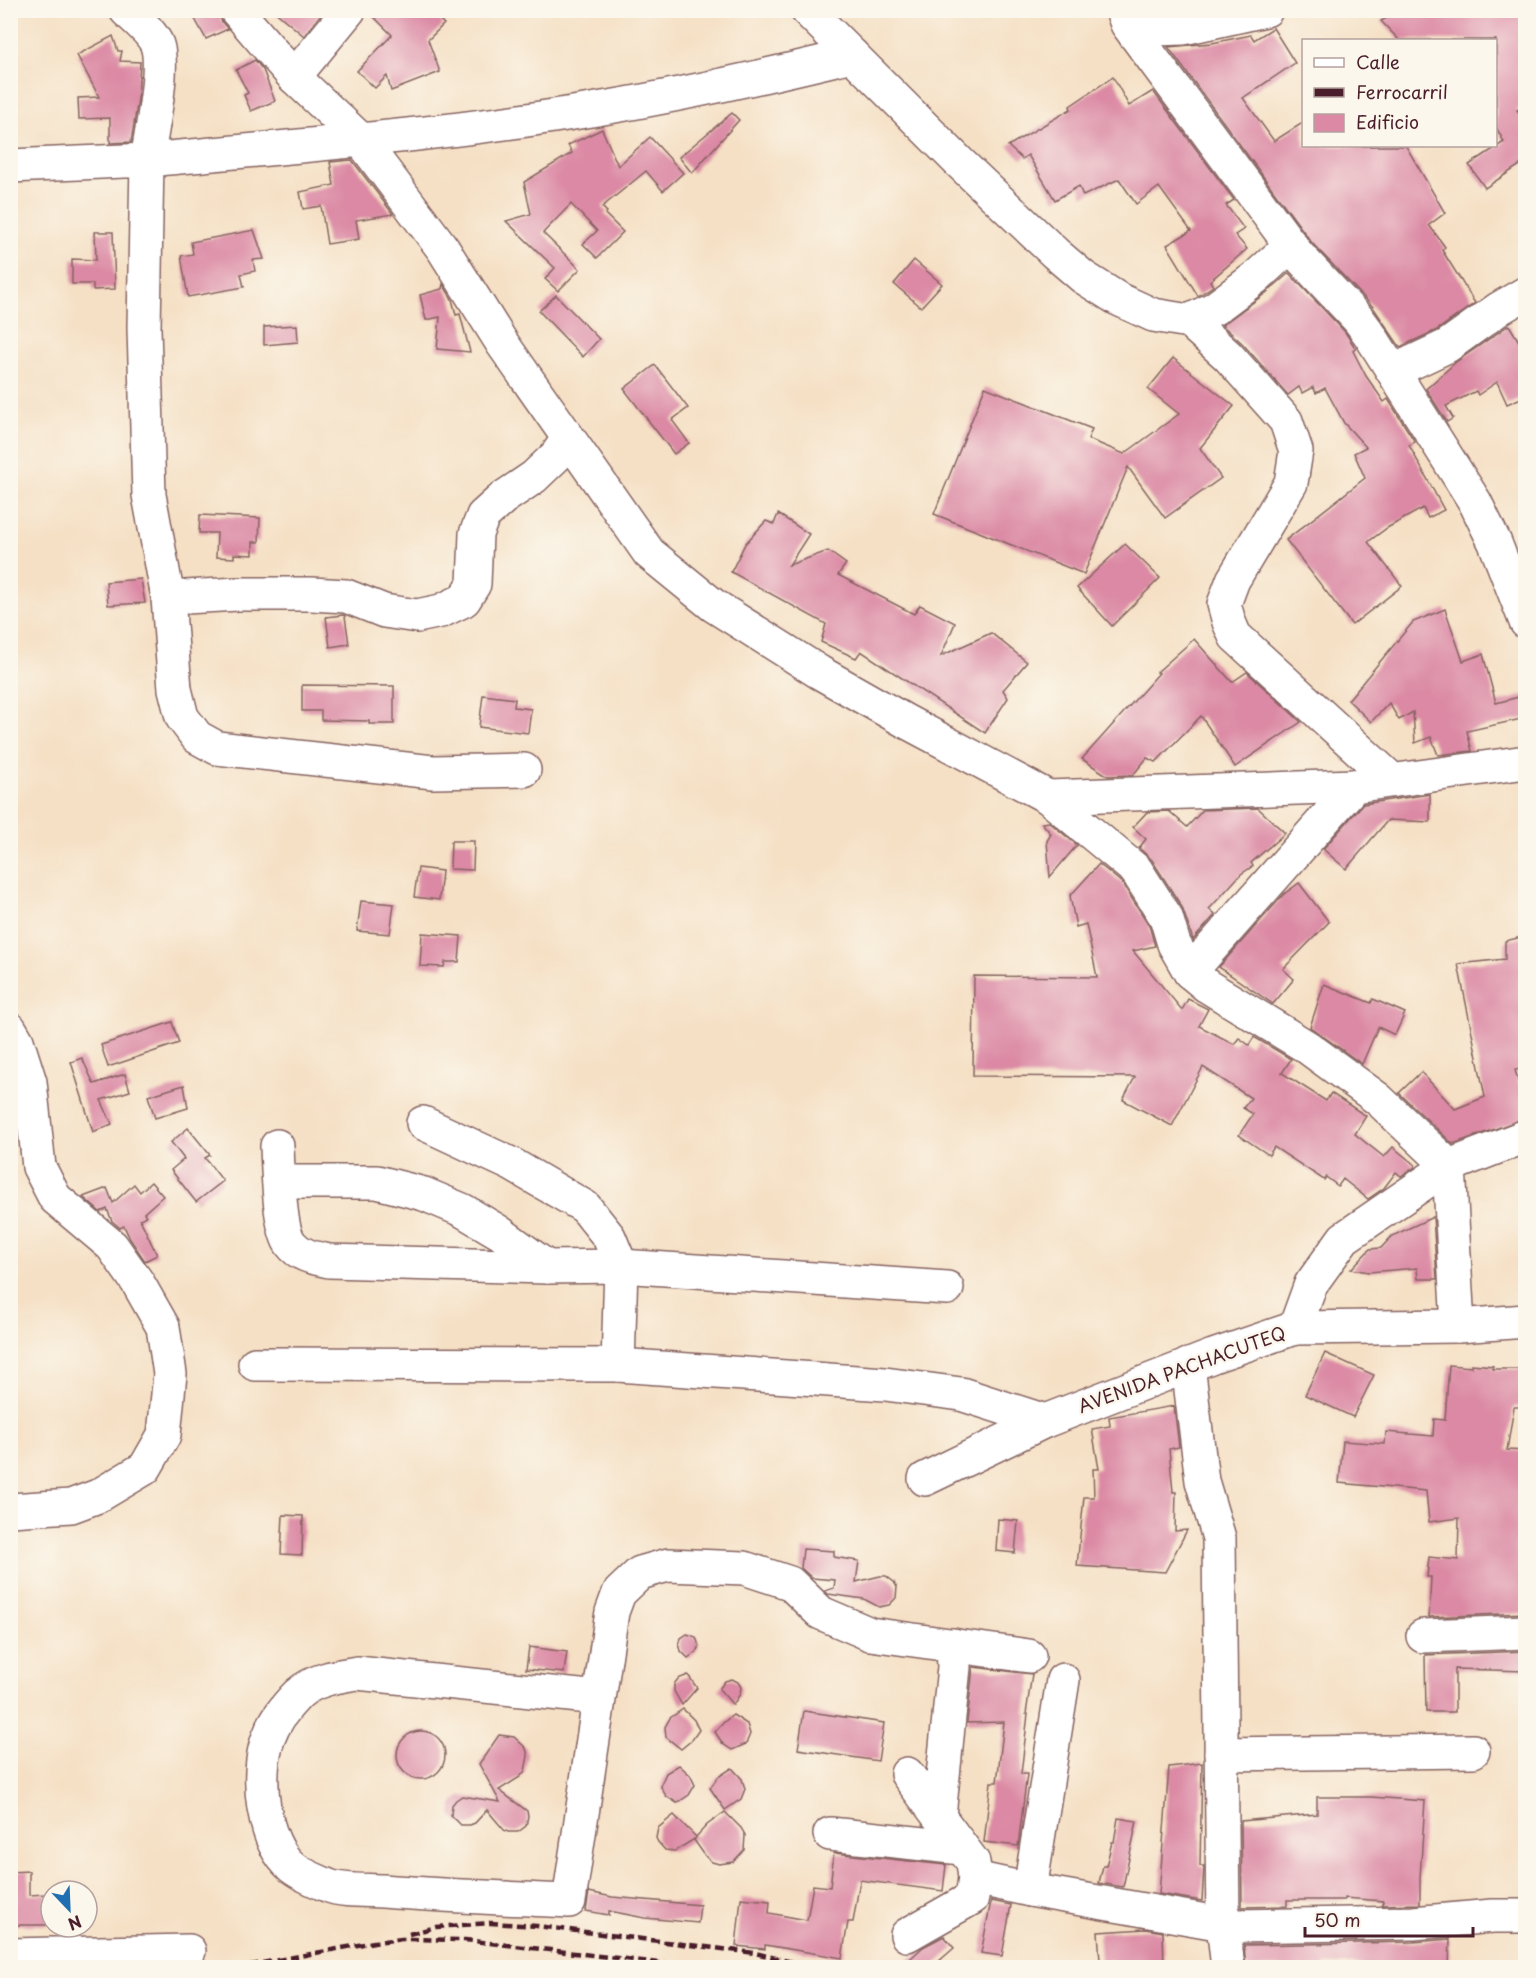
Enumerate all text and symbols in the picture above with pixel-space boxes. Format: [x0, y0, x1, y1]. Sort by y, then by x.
legend [1302, 39, 1497, 147]
text: Calle [1356, 48, 1400, 75]
text: Ferrocarril [1356, 78, 1448, 105]
text: Edificio [1356, 108, 1419, 135]
street label: AVENIDA PACHACUTEQ [1074, 1318, 1289, 1419]
north arrow [39, 1879, 99, 1939]
scale bar [1305, 1900, 1473, 1938]
text: 50 m [1314, 1906, 1361, 1933]
text: N [65, 1910, 86, 1937]

